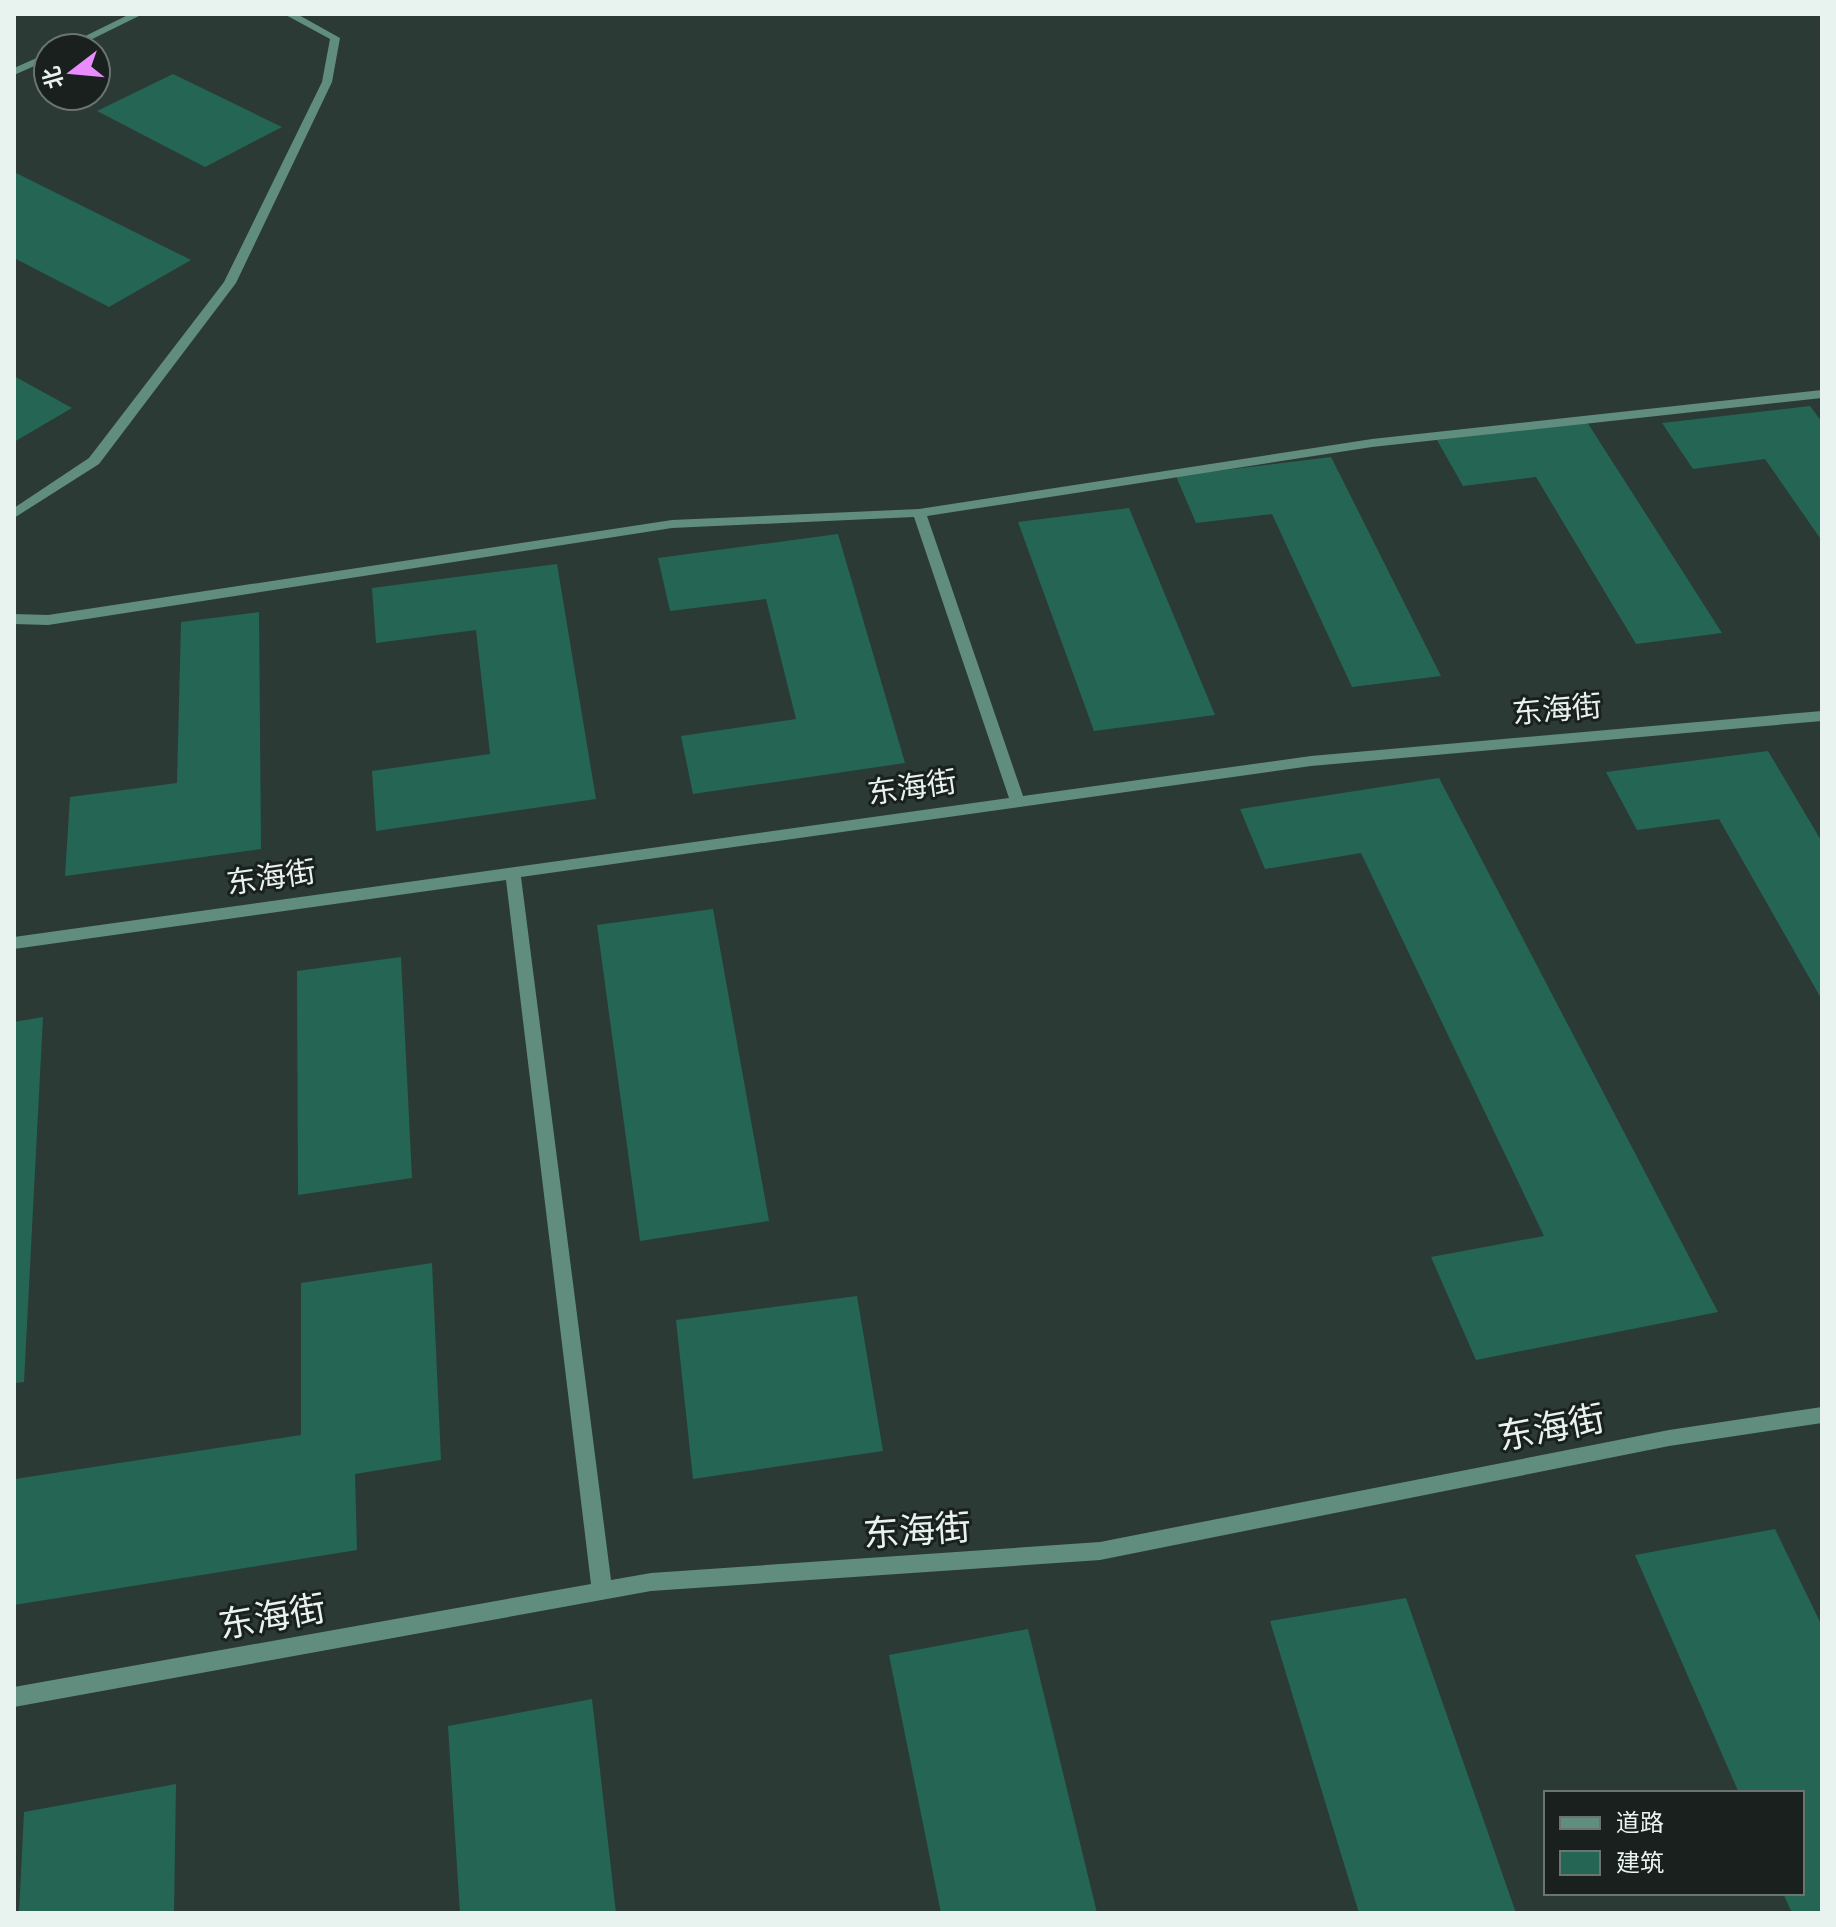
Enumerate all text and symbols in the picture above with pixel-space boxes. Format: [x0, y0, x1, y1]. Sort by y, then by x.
north arrow [32, 32, 112, 112]
text: 北 [34, 63, 71, 93]
street label: 东海街 [1510, 684, 1604, 734]
street label: 东海街 [864, 759, 960, 815]
street label: 东海街 [223, 849, 319, 905]
street label: 东海街 [1493, 1391, 1609, 1463]
street label: 东海街 [861, 1500, 973, 1560]
street label: 东海街 [214, 1581, 330, 1651]
legend [1544, 1791, 1804, 1895]
text: 道路 [1616, 1805, 1664, 1840]
text: 建筑 [1616, 1845, 1664, 1880]

